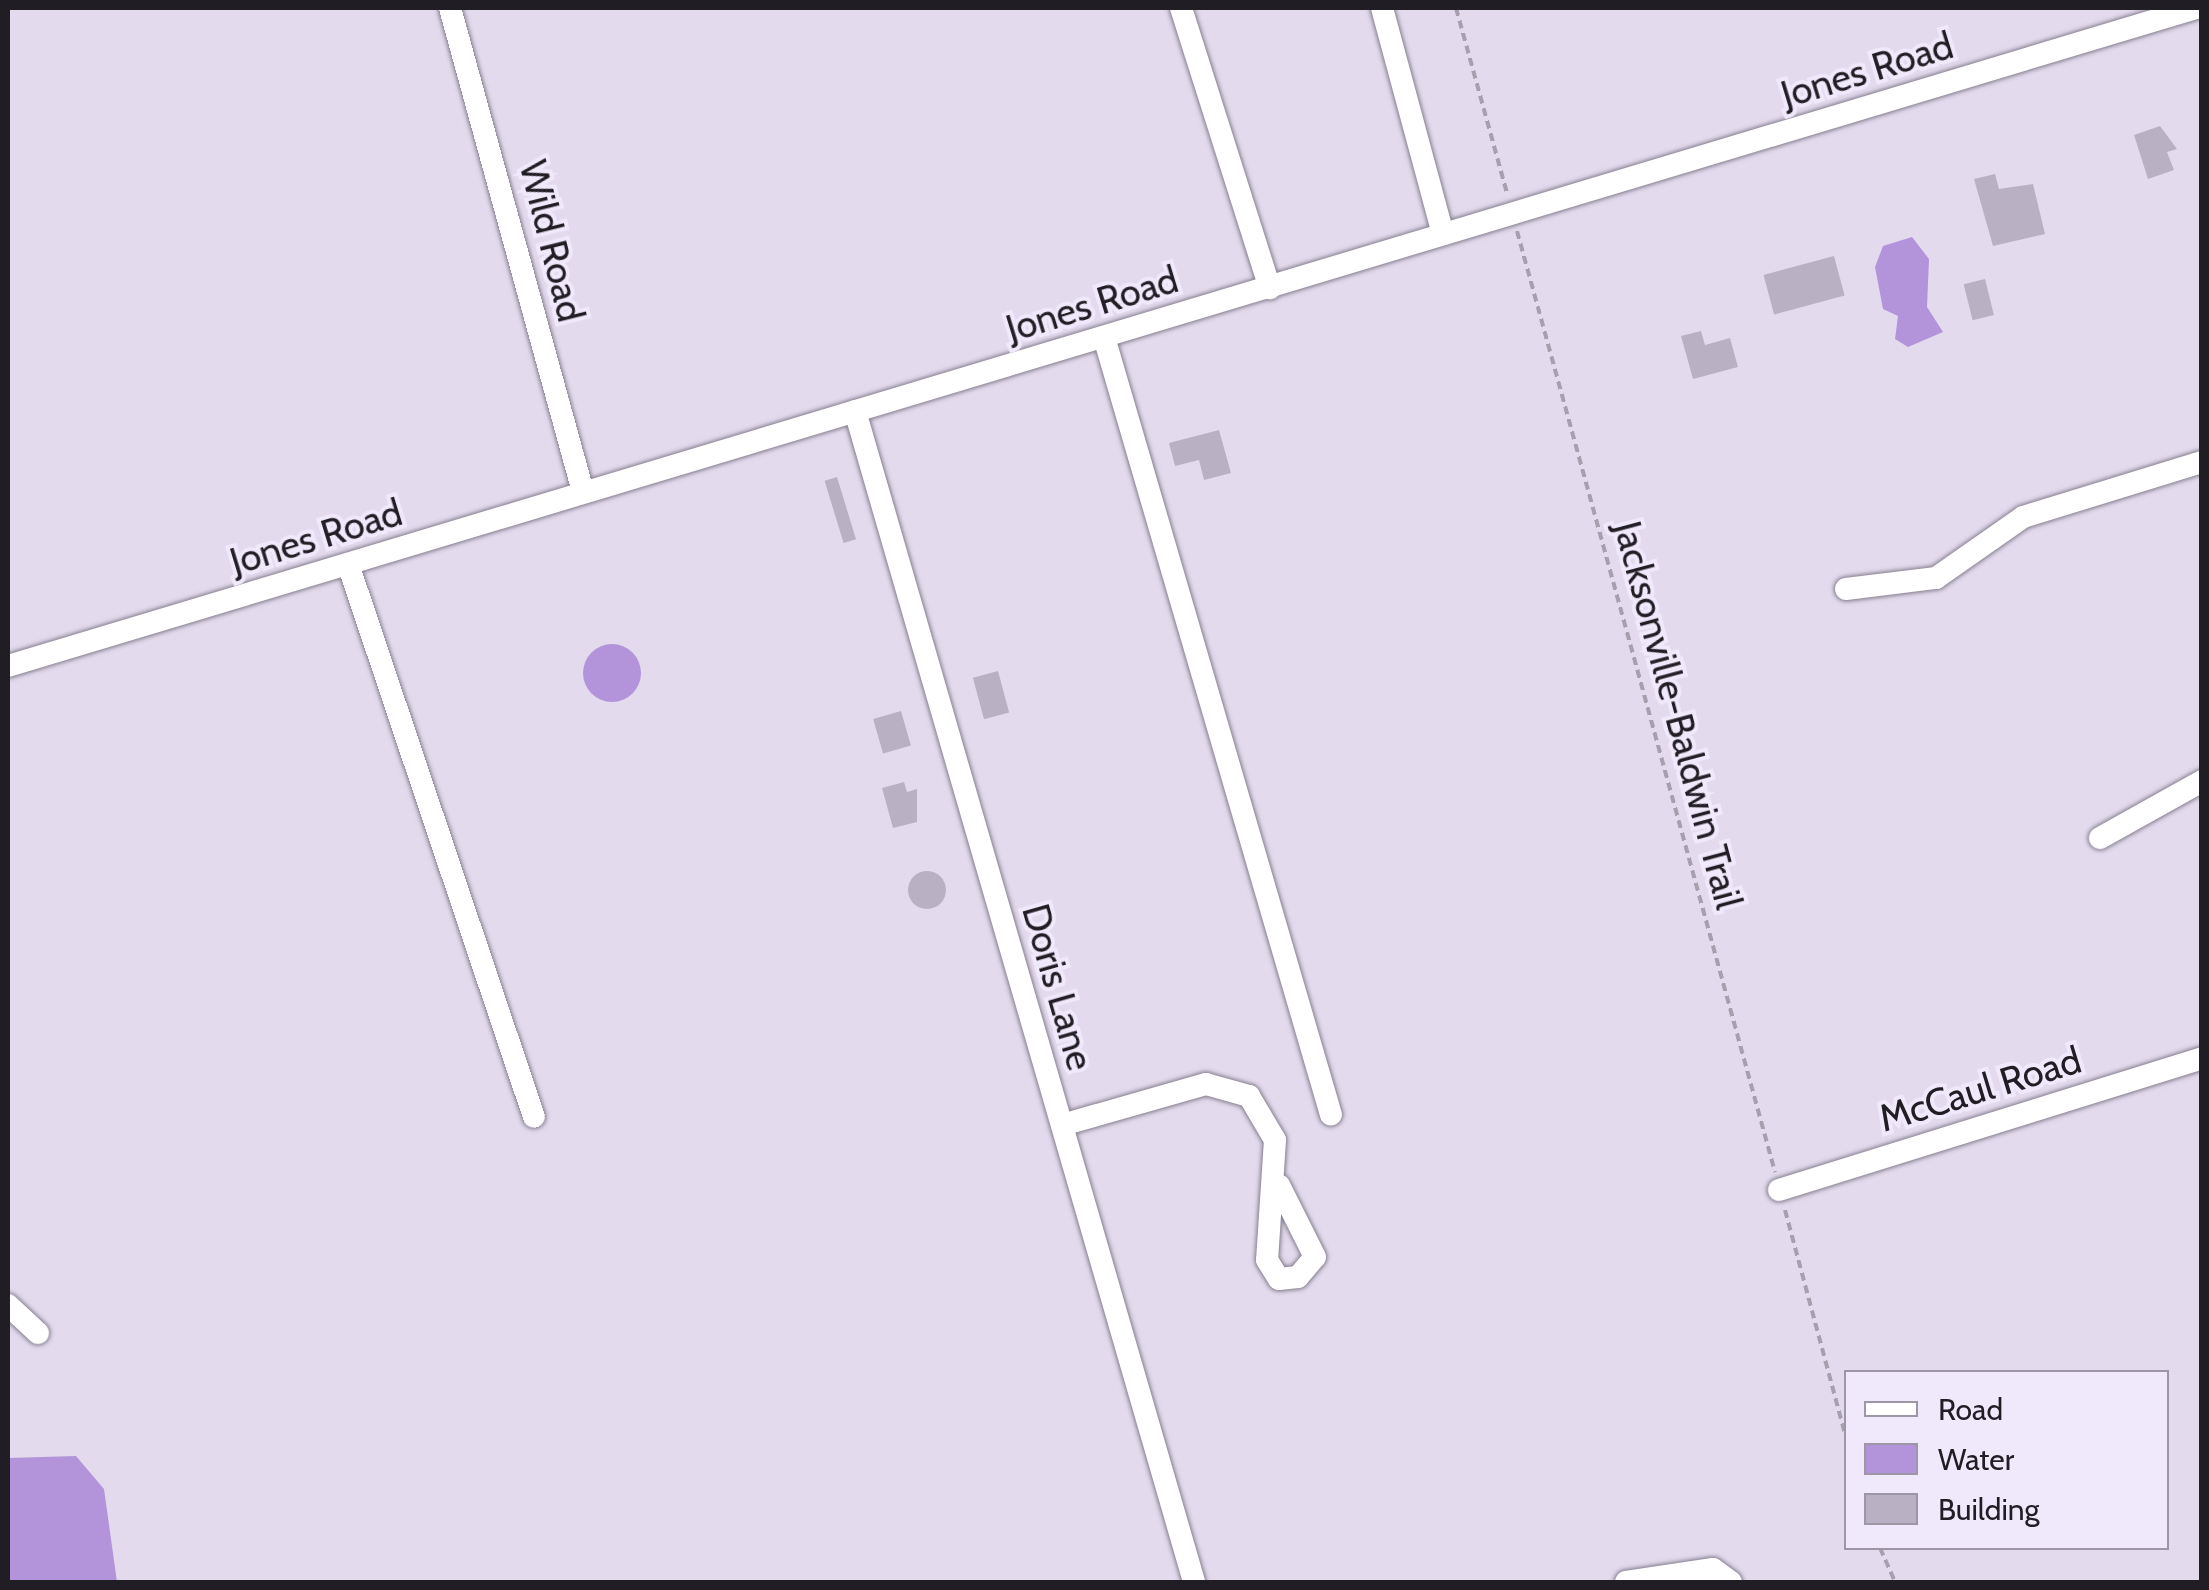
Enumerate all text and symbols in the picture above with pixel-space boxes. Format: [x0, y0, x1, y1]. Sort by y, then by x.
street label: Jones Road [1775, 22, 1959, 118]
street label: Wild Road [510, 156, 594, 326]
street label: Jones Road [1000, 256, 1184, 352]
street label: Jones Road [224, 489, 408, 585]
street label: Jacksonville-Baldwin Trail [1604, 516, 1752, 914]
street label: Doris Lane [1013, 899, 1103, 1075]
street label: McCaul Road [1874, 1037, 2086, 1141]
legend [1844, 1370, 2169, 1550]
text: Road [1938, 1391, 2003, 1428]
text: Water [1938, 1441, 2014, 1478]
text: Building [1938, 1491, 2040, 1528]

